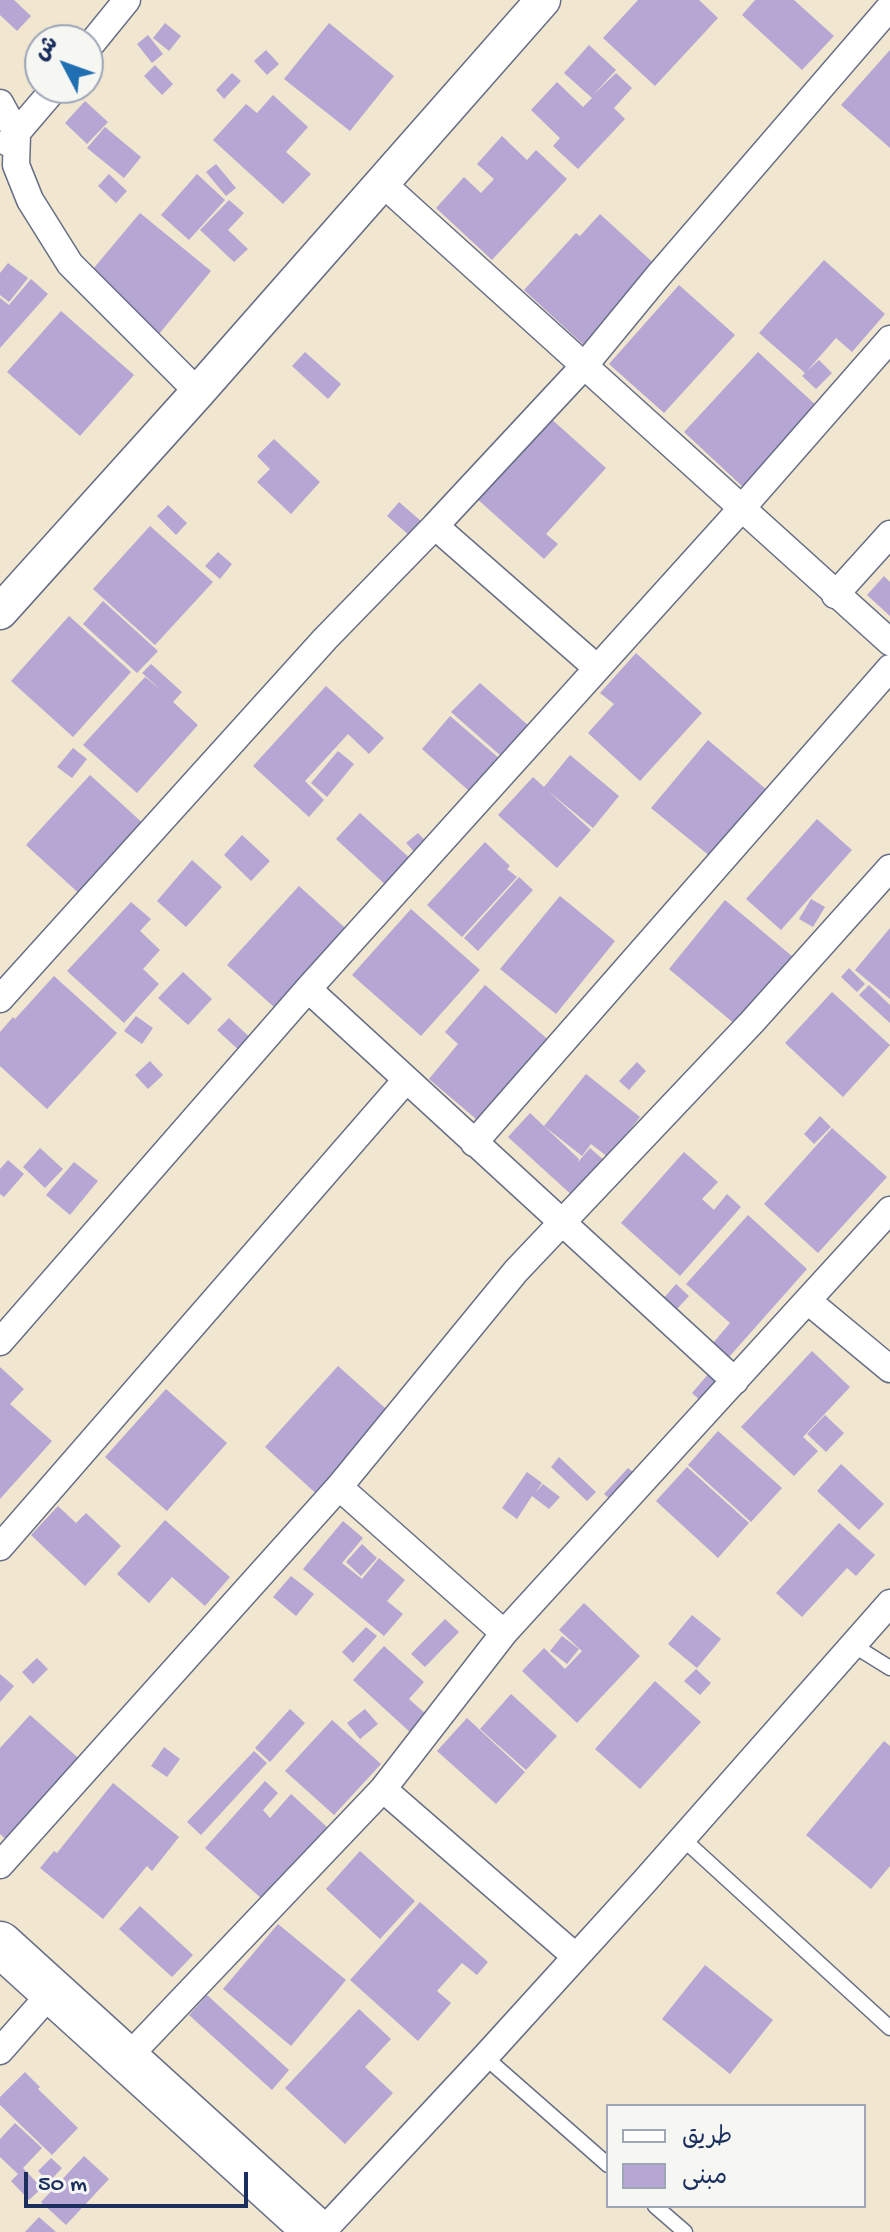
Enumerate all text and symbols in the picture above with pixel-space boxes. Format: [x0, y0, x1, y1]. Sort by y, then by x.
north arrow [24, 24, 104, 104]
text: ش [30, 32, 65, 67]
legend [606, 2104, 866, 2208]
text: طريق [682, 2124, 732, 2153]
scale bar [28, 2156, 252, 2206]
text: مبنى [682, 2164, 727, 2193]
text: 50 m [38, 2171, 87, 2200]

